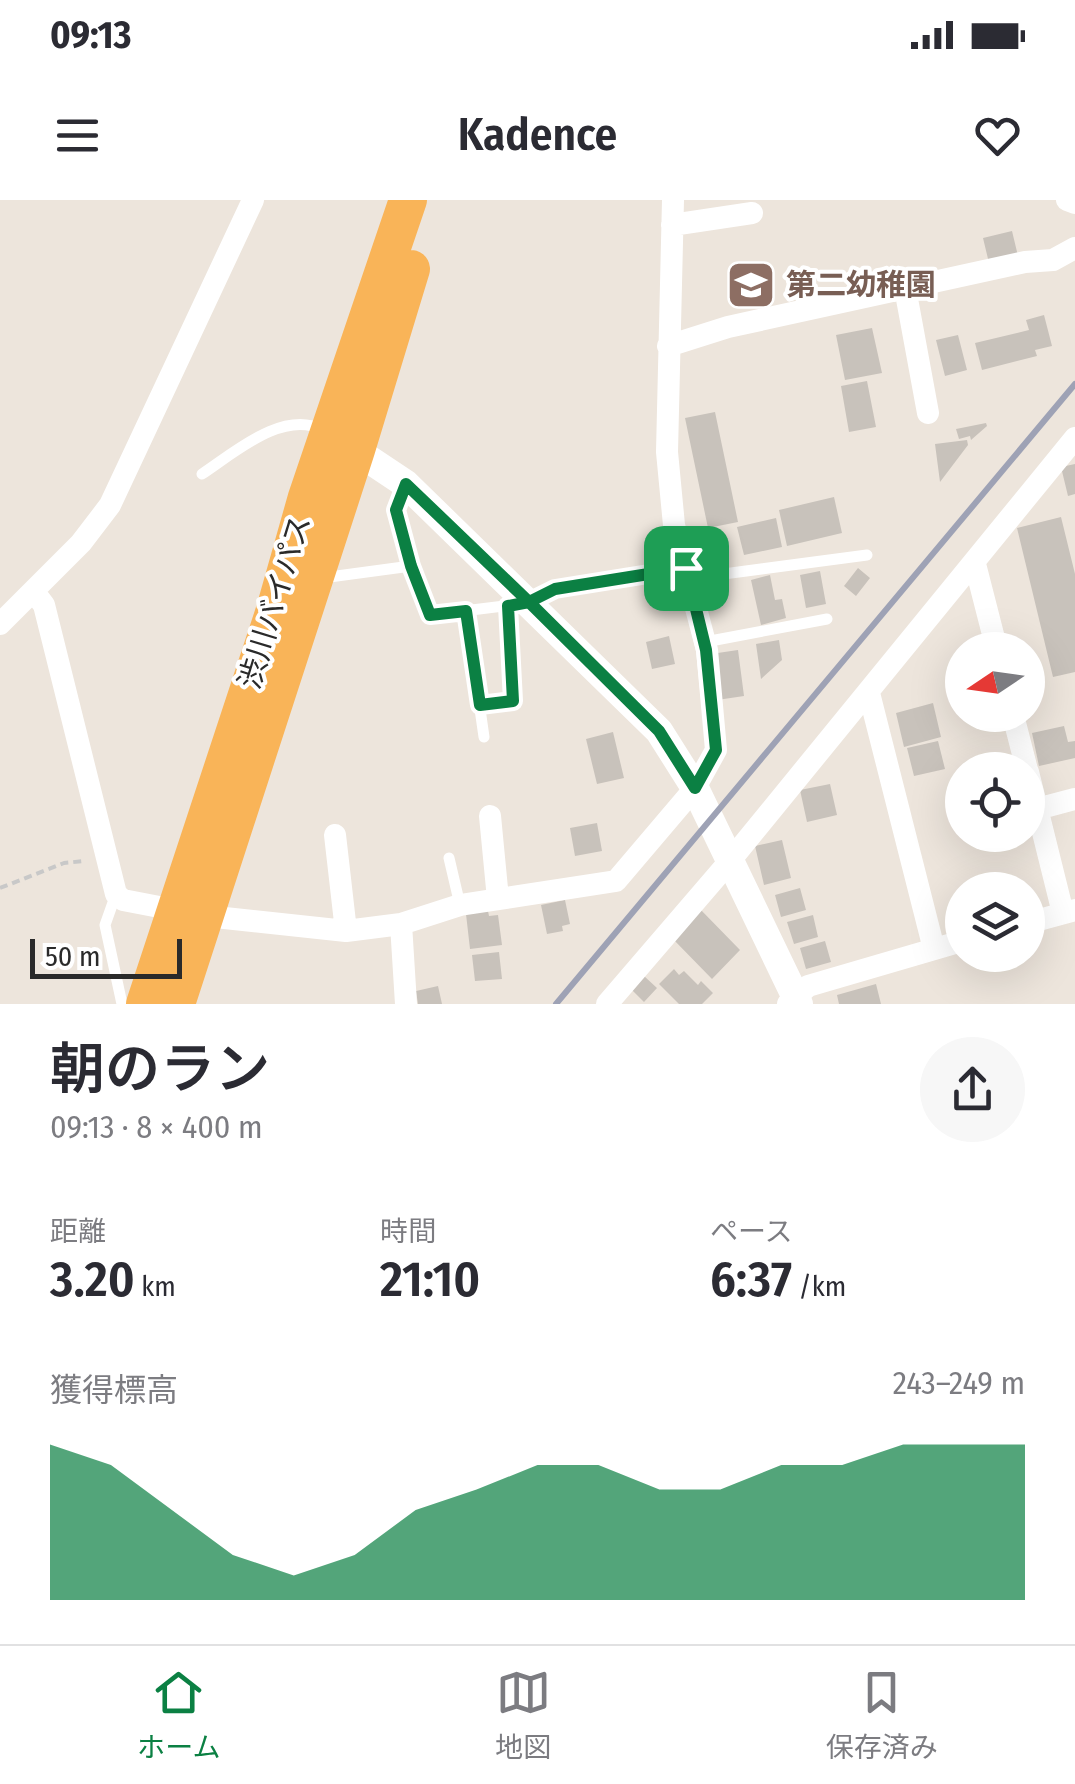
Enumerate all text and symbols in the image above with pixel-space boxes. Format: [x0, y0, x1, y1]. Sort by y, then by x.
text: 09:13 [50, 12, 132, 58]
icon: menu [50, 108, 105, 163]
text: Kadence [458, 108, 617, 162]
icon: heart [970, 108, 1025, 163]
school or university icon: 第二幼稚園 [725, 259, 777, 311]
place label: 第二幼稚園 [786, 267, 936, 303]
street label: 渋川バイパス [232, 511, 318, 693]
pin [644, 526, 729, 611]
icon: arrive [659, 541, 714, 596]
north arrow [945, 632, 1045, 732]
map controls [945, 632, 1045, 972]
button: locate [945, 752, 1045, 852]
button: layers [945, 872, 1045, 972]
scale bar [30, 934, 182, 978]
text: 50 m [45, 940, 101, 973]
text: 朝のラン [50, 1037, 270, 1103]
button: share [920, 1037, 1025, 1142]
text: 09:13 · 8 × 400 m [50, 1108, 263, 1146]
text: 距離 [50, 1215, 106, 1248]
text: 時間 [380, 1215, 436, 1248]
text: ペース [710, 1215, 793, 1248]
text: 3.20 [50, 1249, 135, 1309]
text: 21:10 [380, 1249, 480, 1309]
text: 6:37 [710, 1249, 792, 1309]
text: km [135, 1270, 176, 1303]
text: /km [792, 1270, 846, 1303]
text: 243–249 m [893, 1364, 1025, 1402]
text: 獲得標高 [50, 1371, 178, 1409]
tab: ホーム [137, 1665, 220, 1765]
tab: 地図 [495, 1665, 551, 1765]
tab: 保存済み [826, 1665, 938, 1765]

